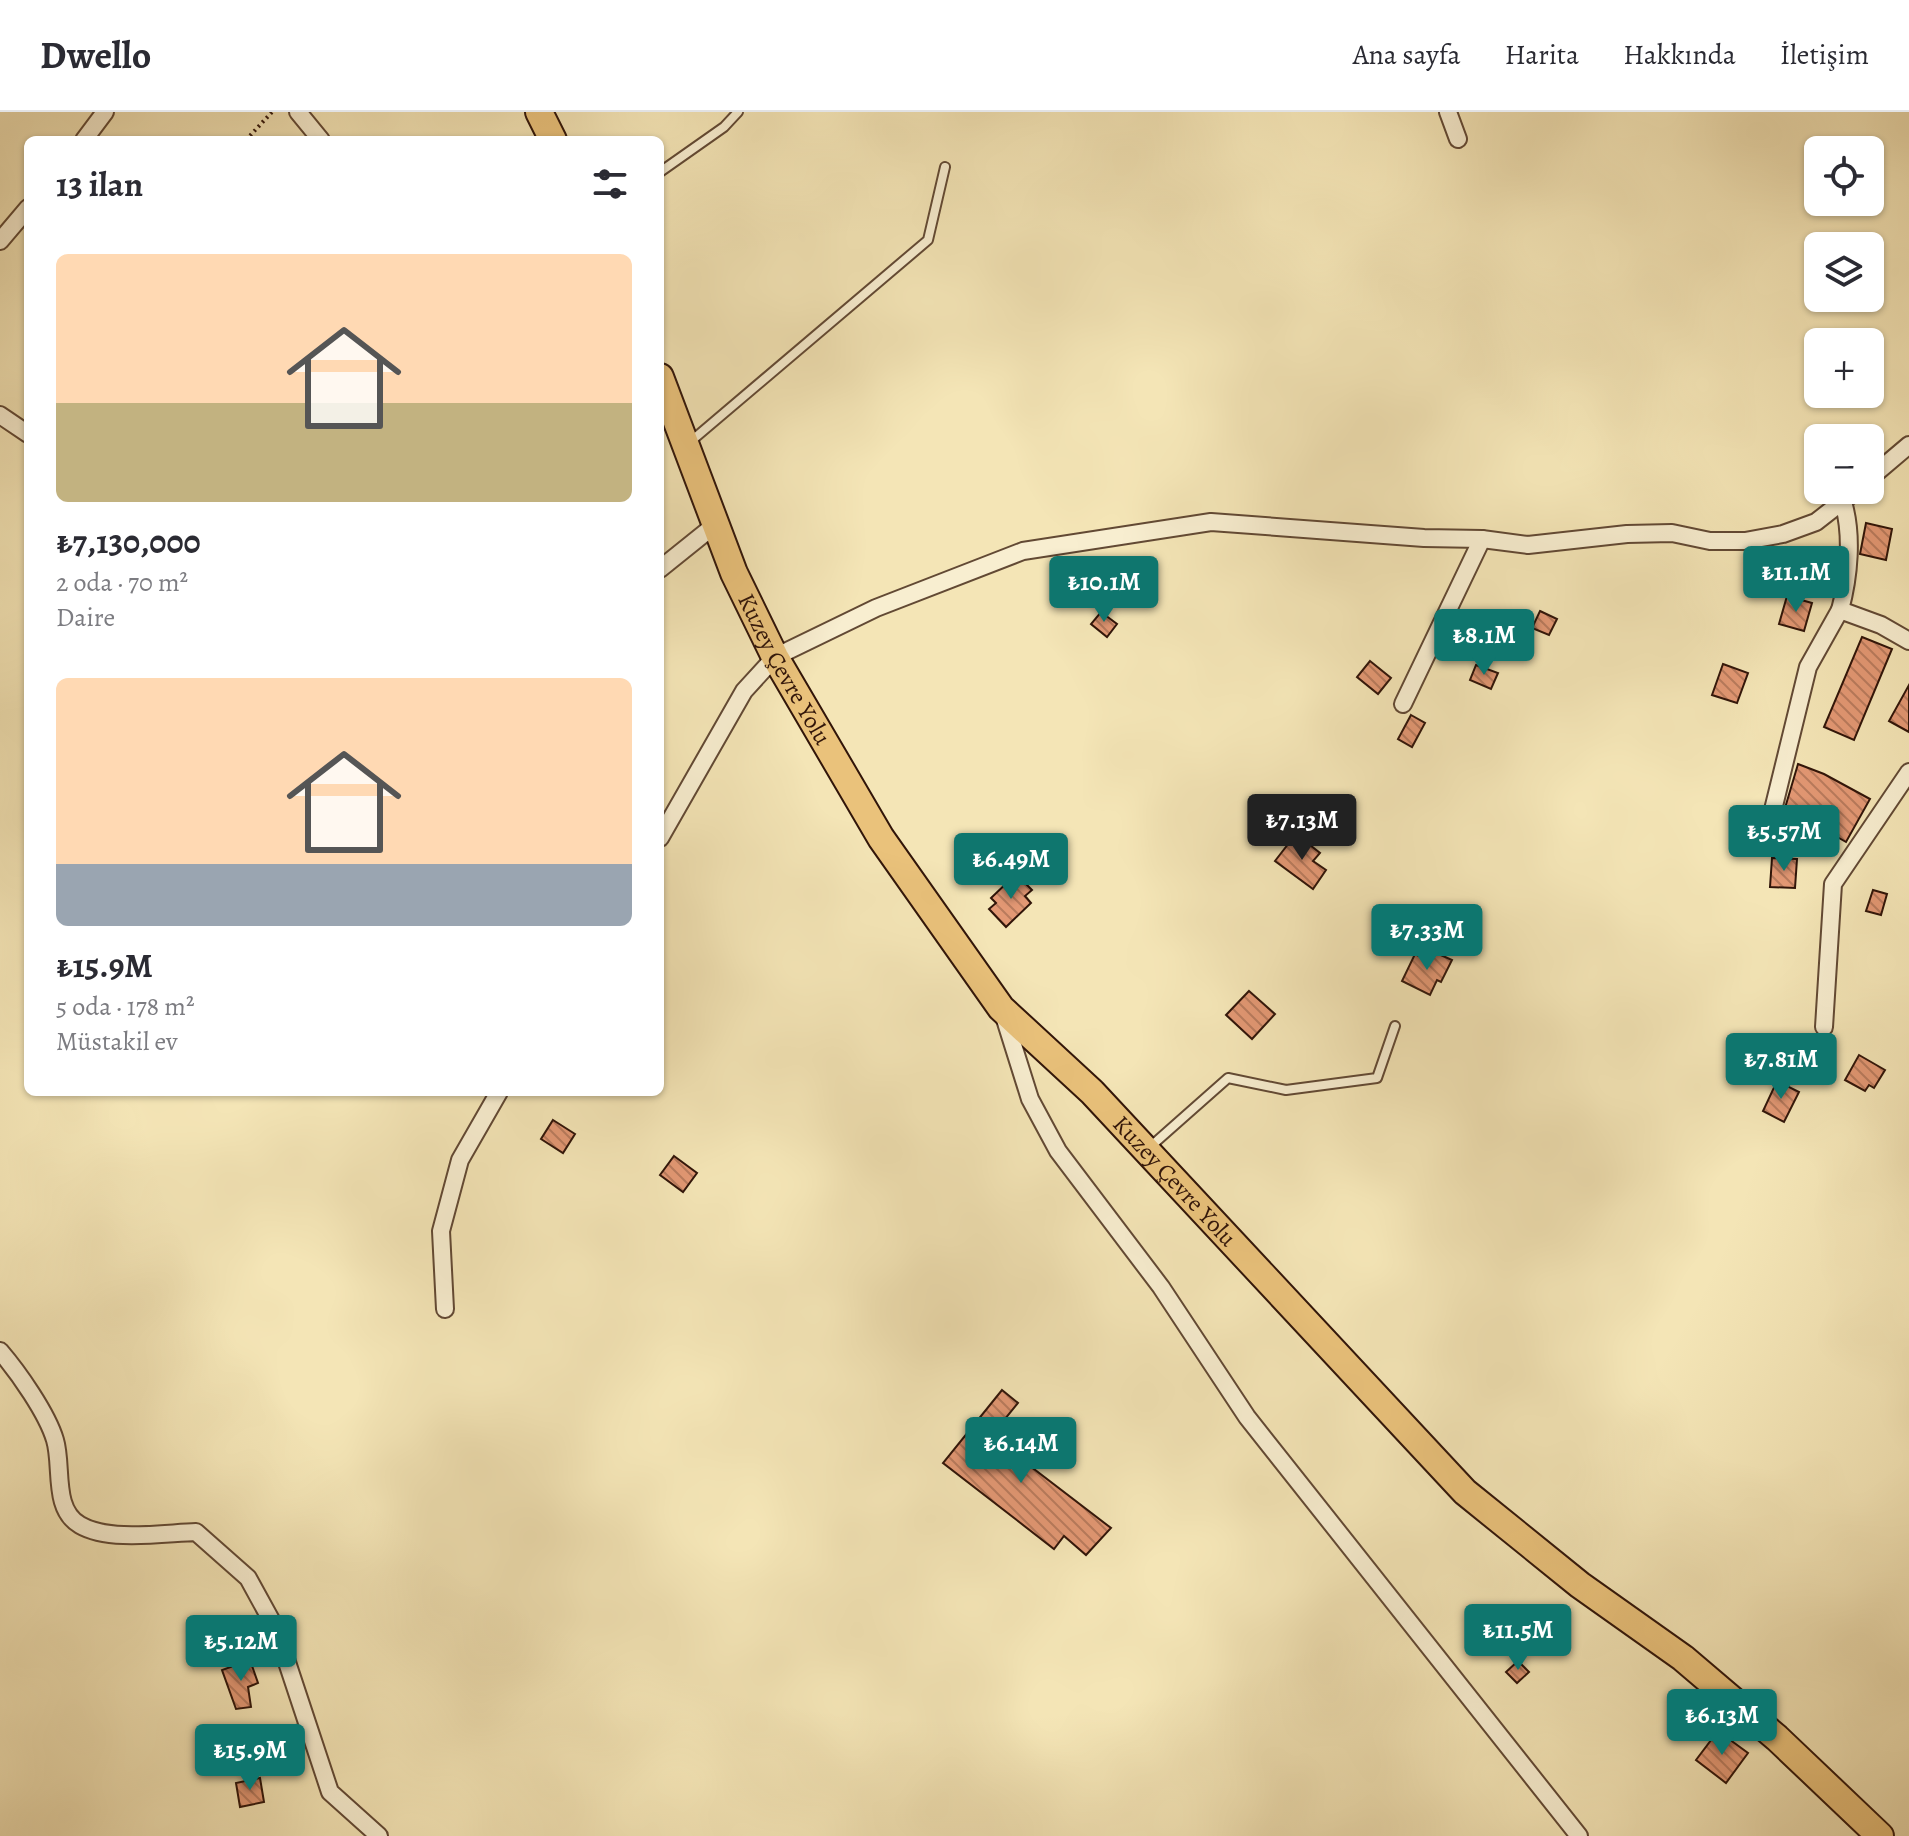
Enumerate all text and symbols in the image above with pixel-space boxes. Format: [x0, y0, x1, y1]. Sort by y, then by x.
text: Dwello [40, 29, 151, 81]
text: Ana sayfa [1353, 36, 1461, 74]
text: Harita [1505, 36, 1579, 74]
text: Hakkında [1623, 36, 1736, 74]
text: İletişim [1780, 36, 1869, 74]
map controls [1804, 136, 1884, 504]
button: locate [1804, 136, 1884, 216]
text: 13 ilan [56, 161, 143, 208]
icon: filters [588, 162, 632, 206]
button: layers [1804, 232, 1884, 312]
icon: home [272, 306, 416, 450]
button: + [1804, 328, 1884, 408]
button: − [1804, 424, 1884, 504]
text: ₺7,130,000 [56, 518, 201, 565]
pin: ₺11.1M [1731, 546, 1861, 614]
text: ₺11.1M [1761, 554, 1831, 589]
pin: ₺10.1M [1039, 556, 1169, 624]
text: ₺10.1M [1067, 564, 1141, 599]
text: 2 oda · 70 m² [56, 565, 188, 600]
street label: Kuzey Çevre Yolu [730, 588, 839, 751]
text: Daire [56, 600, 115, 635]
pin: ₺8.1M [1428, 609, 1540, 677]
text: ₺8.1M [1452, 617, 1516, 652]
icon: home [272, 730, 416, 874]
pin: ₺7.13M [1237, 794, 1367, 862]
text: ₺7.13M [1265, 802, 1339, 837]
pin: ₺5.57M [1719, 805, 1849, 873]
text: ₺5.57M [1746, 813, 1822, 848]
pin: ₺6.49M [946, 833, 1076, 901]
text: ₺6.49M [972, 841, 1050, 876]
pin: ₺7.33M [1362, 904, 1492, 972]
text: ₺7.33M [1389, 912, 1465, 947]
text: ₺15.9M [56, 942, 153, 989]
text: 5 oda · 178 m² [56, 989, 195, 1024]
text: Müstakil ev [56, 1024, 178, 1059]
pin: ₺7.81M [1716, 1033, 1846, 1101]
text: ₺7.81M [1744, 1041, 1818, 1076]
street label: Kuzey Çevre Yolu [1106, 1108, 1244, 1253]
pin: ₺6.14M [956, 1417, 1086, 1485]
text: ₺6.14M [983, 1425, 1059, 1460]
pin: ₺11.5M [1453, 1604, 1583, 1672]
text: ₺11.5M [1482, 1612, 1554, 1647]
pin: ₺5.12M [176, 1615, 306, 1683]
text: ₺5.12M [204, 1623, 278, 1658]
pin: ₺6.13M [1657, 1689, 1787, 1757]
text: ₺6.13M [1685, 1697, 1759, 1732]
pin: ₺15.9M [185, 1724, 315, 1792]
text: ₺15.9M [213, 1732, 287, 1767]

